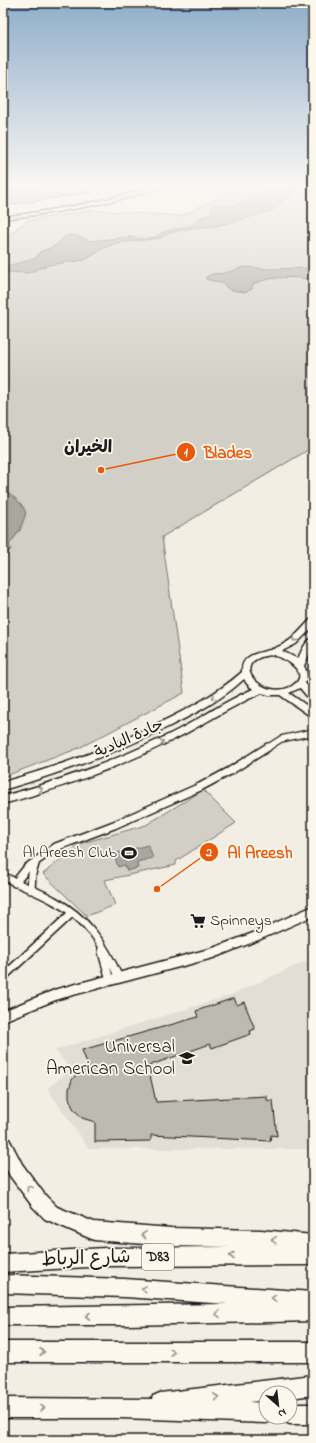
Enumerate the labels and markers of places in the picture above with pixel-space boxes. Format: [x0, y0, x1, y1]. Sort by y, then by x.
callout: Blades [176, 437, 260, 466]
callout: Al Areesh [199, 837, 301, 866]
place label: Al Areesh Club [23, 841, 118, 865]
sports icon: Al Areesh Club [120, 844, 138, 862]
place label: Spinneys [210, 909, 272, 933]
supermarket icon: Spinneys [189, 912, 207, 930]
place label: Universal American School [46, 1034, 175, 1083]
school or university icon: Universal American School [178, 1049, 196, 1067]

